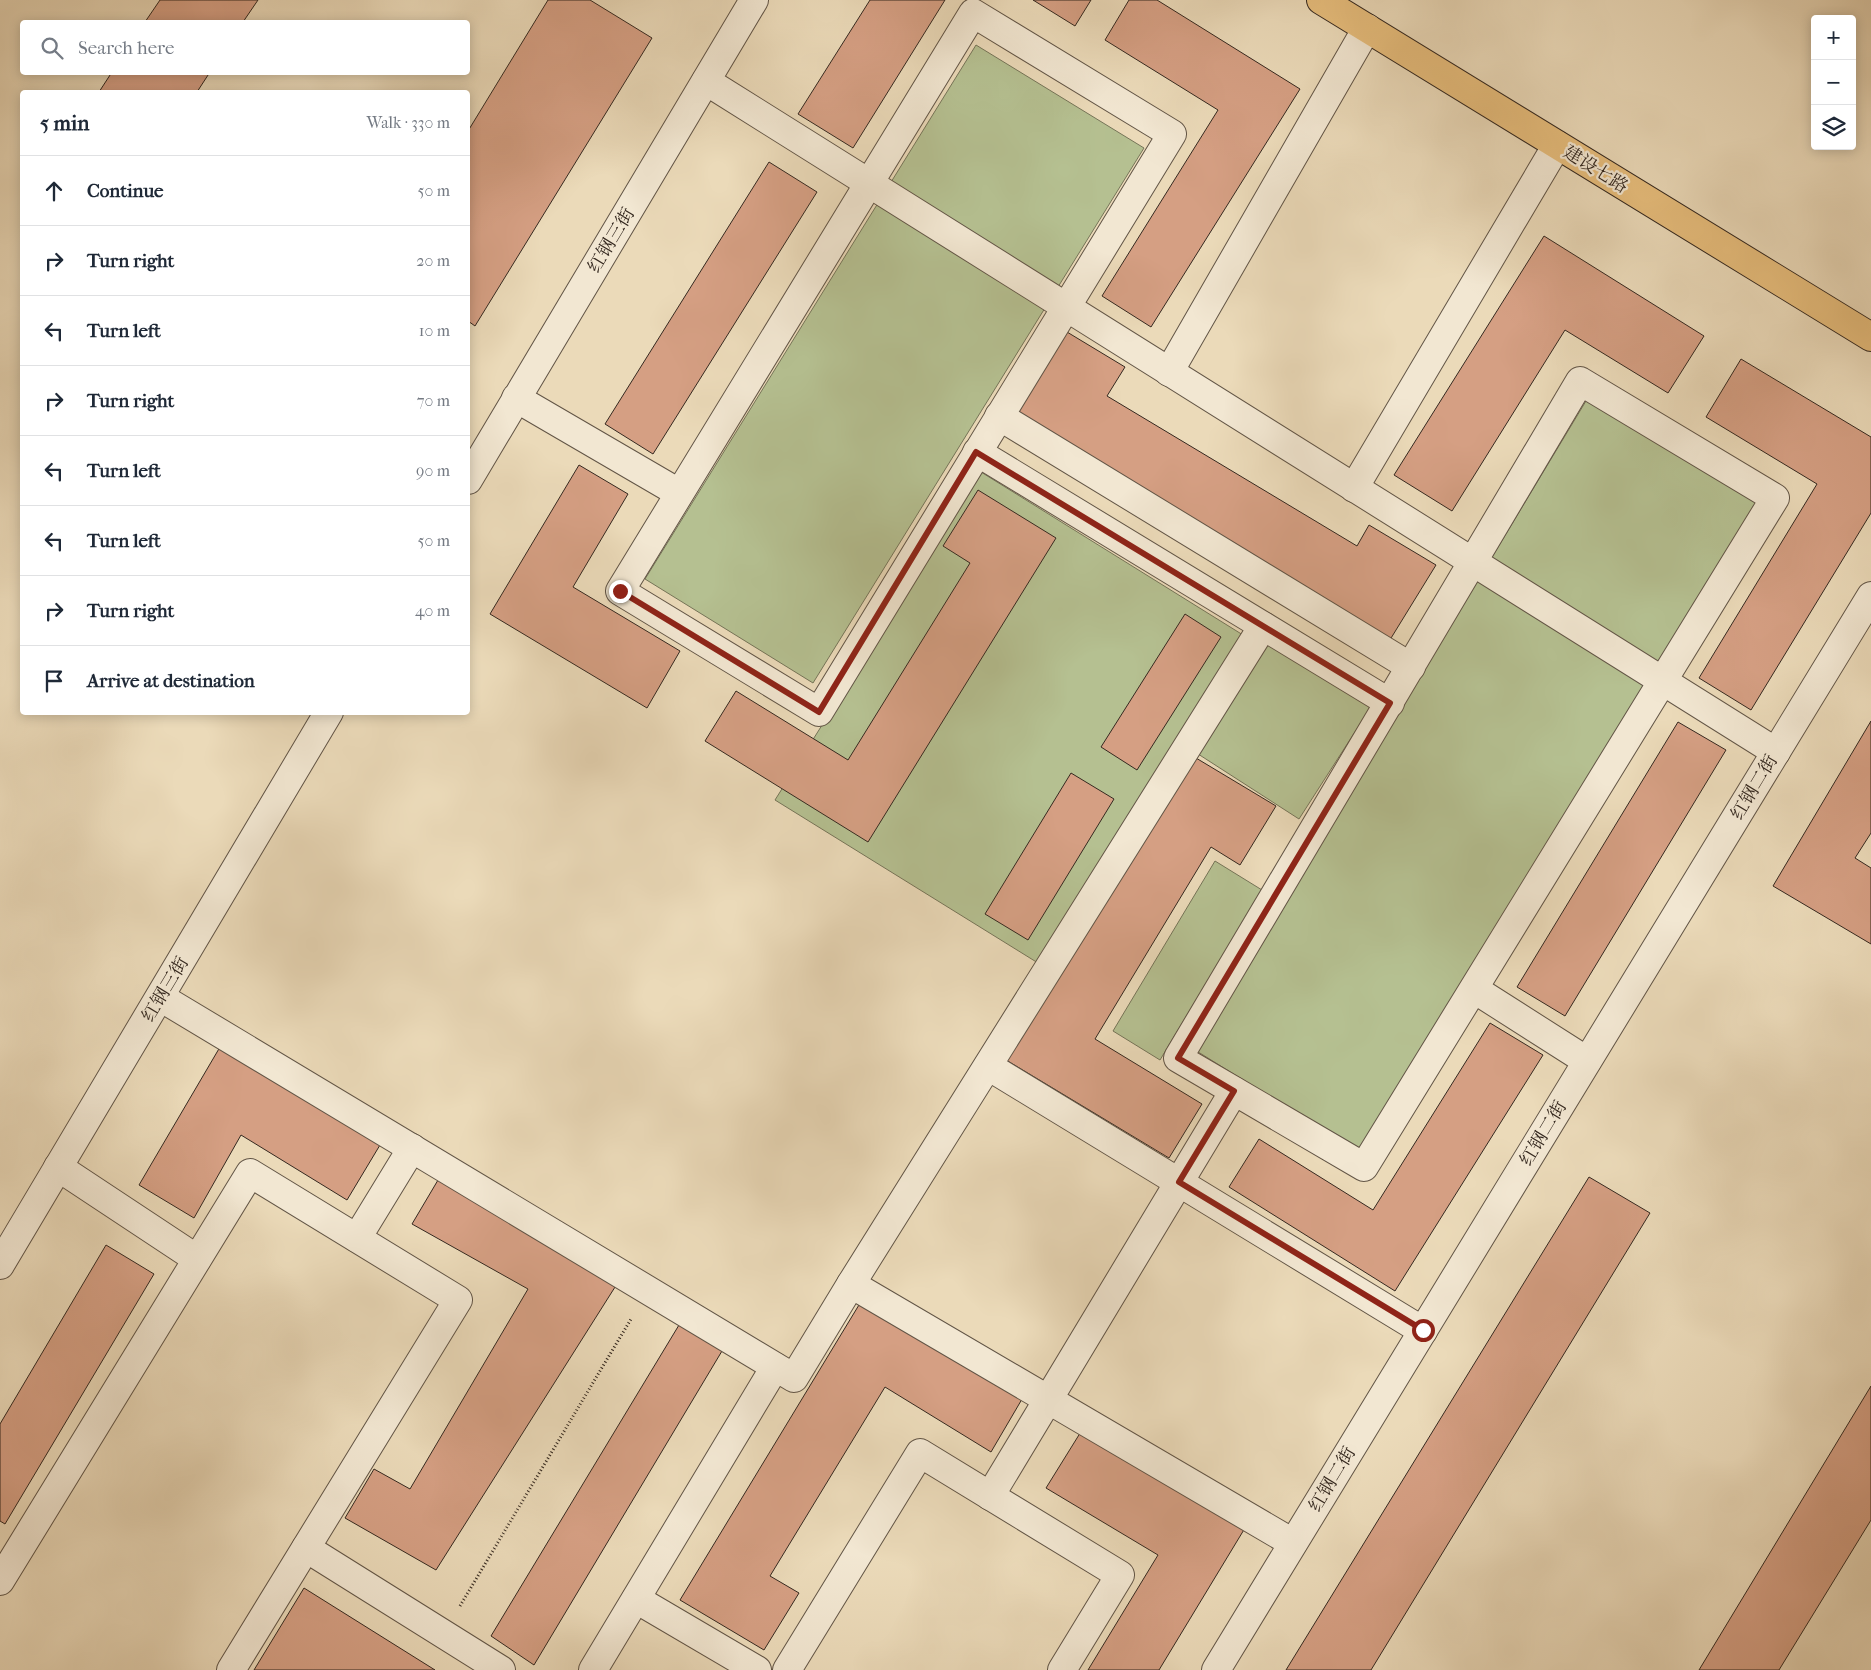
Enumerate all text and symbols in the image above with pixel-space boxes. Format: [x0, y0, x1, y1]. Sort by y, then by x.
map controls [1811, 15, 1856, 150]
button: + [1811, 15, 1856, 60]
search box [20, 20, 470, 75]
icon: search [38, 34, 66, 62]
text: Search here [78, 37, 174, 59]
button: − [1811, 60, 1856, 105]
button: layers [1811, 105, 1856, 150]
text: 5 min [40, 111, 89, 135]
text: Walk · 330 m [367, 113, 450, 132]
street label: 建设七路 [1560, 141, 1632, 197]
icon: ahead [40, 177, 68, 205]
text: Continue [87, 180, 163, 202]
text: 50 m [418, 181, 450, 200]
street label: 红钢三街 [584, 204, 639, 277]
icon: right [40, 247, 68, 275]
text: Turn right [87, 250, 174, 272]
text: 20 m [416, 251, 450, 270]
icon: left [40, 317, 68, 345]
text: Turn left [87, 320, 161, 342]
text: 10 m [419, 321, 450, 340]
icon: right [40, 387, 68, 415]
text: Turn right [87, 390, 174, 412]
text: 70 m [417, 391, 450, 410]
icon: left [40, 457, 68, 485]
text: Turn left [87, 460, 161, 482]
text: 90 m [416, 461, 450, 480]
icon: left [40, 527, 68, 555]
text: Turn left [87, 530, 161, 552]
text: 50 m [418, 531, 450, 550]
route end [609, 580, 632, 603]
icon: right [40, 597, 68, 625]
text: Turn right [87, 600, 174, 622]
text: 40 m [415, 601, 450, 620]
icon: arrive [40, 667, 68, 695]
text: Arrive at destination [87, 670, 255, 692]
street label: 红钢二街 [1727, 751, 1782, 824]
street label: 红钢三街 [138, 953, 193, 1026]
street label: 红钢二街 [1516, 1097, 1571, 1170]
route start [1412, 1319, 1435, 1342]
street label: 红钢二街 [1305, 1443, 1360, 1516]

